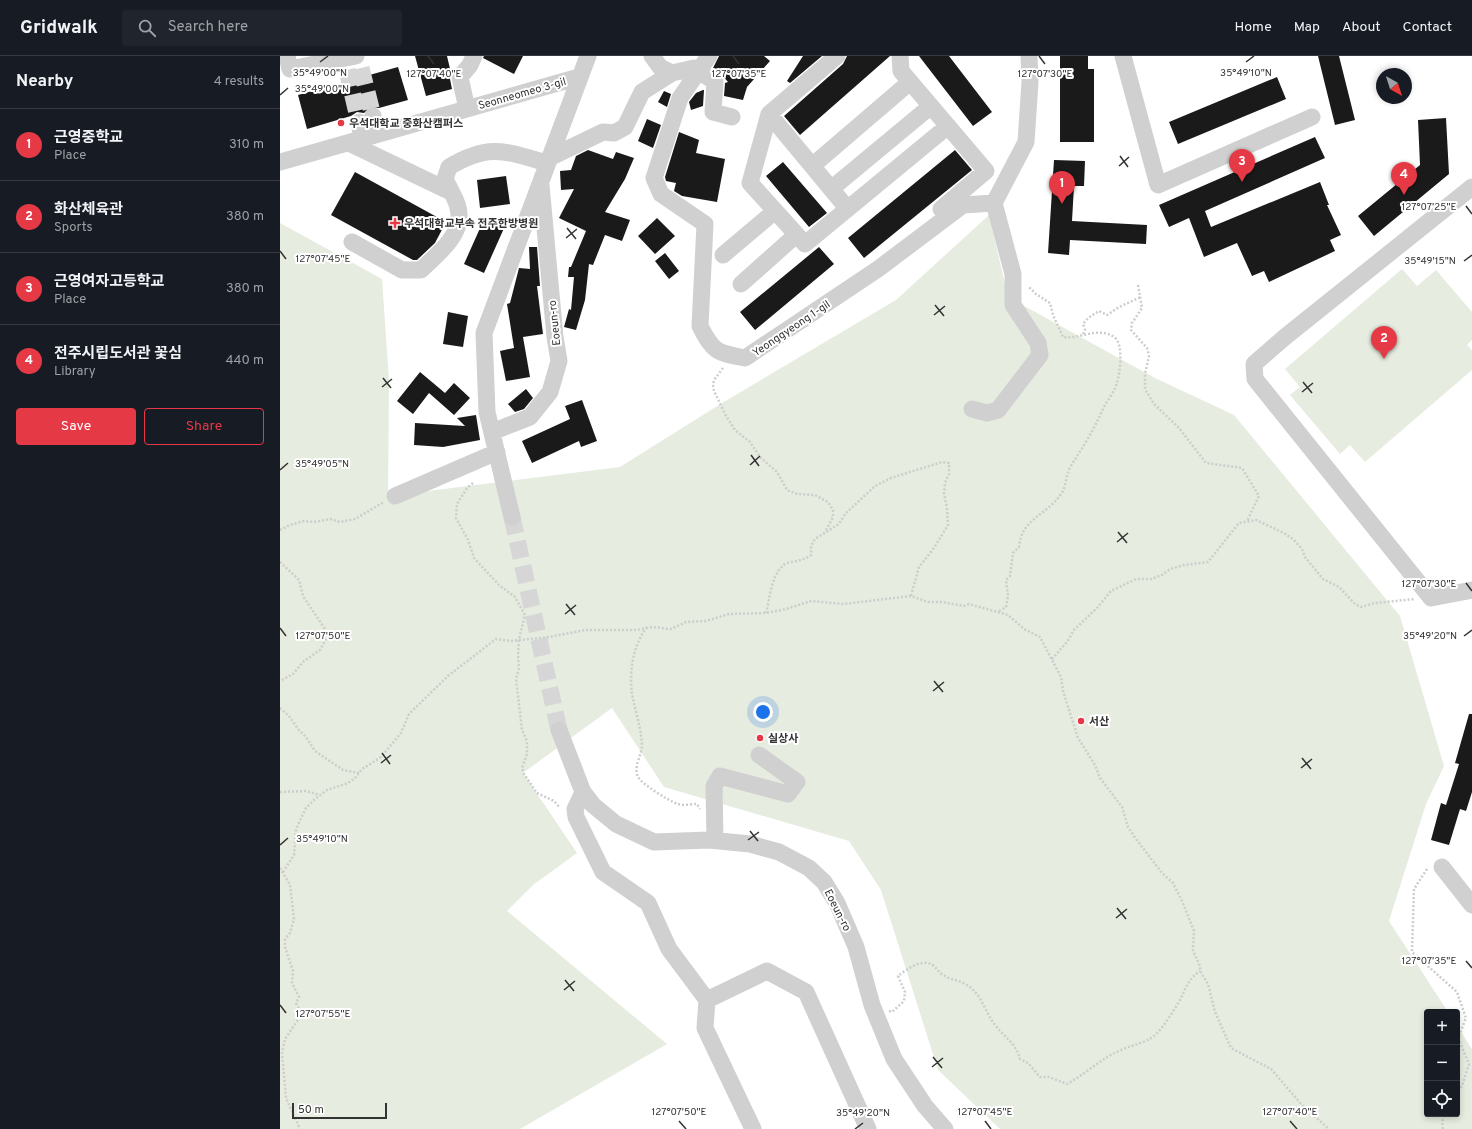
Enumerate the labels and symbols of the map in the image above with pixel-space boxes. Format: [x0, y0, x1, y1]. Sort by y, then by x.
text: 35°49'00"N [293, 67, 347, 80]
text: 35°49'10"N [1220, 67, 1272, 80]
text: 127°07'40"E [406, 68, 462, 81]
text: 127°07'35"E [712, 68, 766, 81]
text: 127°07'30"E [1018, 68, 1072, 81]
north arrow [1376, 68, 1412, 104]
street label: Seonneomeo 3-gil [477, 75, 568, 113]
text: 35°49'00"N [295, 83, 349, 96]
place label: 우석대학교 중화산캠퍼스 [349, 117, 463, 131]
marker: 우석대학교 중화산캠퍼스 [336, 118, 346, 128]
pin: 3 [1229, 149, 1255, 182]
pin: 4 [1391, 162, 1417, 195]
pin: 1 [1049, 171, 1075, 204]
text: 127°07'25"E [1402, 201, 1456, 214]
marker: 우석대학교부속 전주한방병원 [389, 217, 401, 229]
place label: 우석대학교부속 전주한방병원 [404, 217, 538, 231]
text: 127°07'45"E [296, 253, 350, 266]
text: 35°49'15"N [1404, 255, 1456, 268]
street label: Yeonggyeong 1-gil [750, 298, 833, 360]
street label: Eoeun-ro [546, 300, 564, 346]
pin: 2 [1371, 326, 1397, 359]
text: 35°49'05"N [295, 458, 349, 471]
text: 127°07'30"E [1402, 578, 1456, 591]
text: 127°07'50"E [295, 630, 351, 643]
text: 35°49'20"N [1403, 630, 1457, 643]
your location [753, 702, 773, 722]
place label: 서산 [1089, 715, 1109, 729]
marker: 서산 [1076, 716, 1086, 726]
place label: 실상사 [768, 732, 798, 746]
marker: 실상사 [755, 733, 765, 743]
text: 35°49'10"N [296, 833, 348, 846]
street label: Eoeun-ro [821, 887, 854, 934]
text: 127°07'35"E [1402, 955, 1456, 968]
text: 127°07'55"E [296, 1008, 350, 1021]
scale bar [292, 1101, 387, 1120]
text: 127°07'50"E [651, 1106, 707, 1119]
text: 127°07'45"E [958, 1106, 1012, 1119]
text: 127°07'40"E [1262, 1106, 1318, 1119]
text: 35°49'20"N [836, 1107, 890, 1120]

